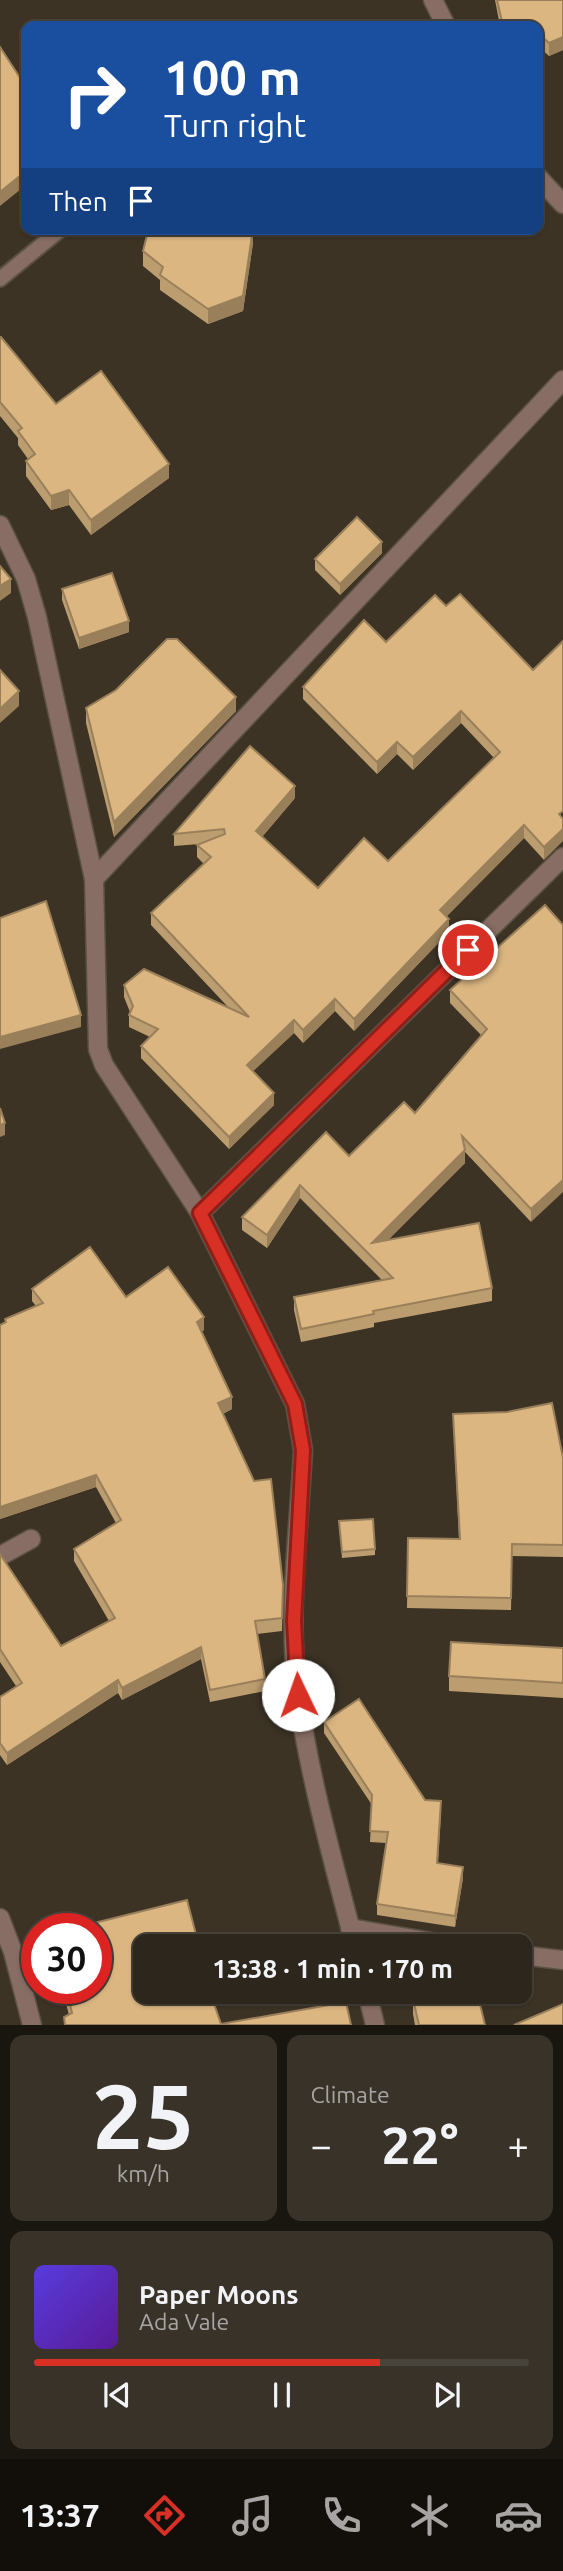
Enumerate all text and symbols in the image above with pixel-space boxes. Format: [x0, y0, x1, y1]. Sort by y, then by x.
icon: right [49, 49, 140, 140]
text: 100 m [164, 49, 301, 104]
text: Turn right [164, 107, 306, 143]
icon: arrive [122, 182, 160, 220]
text: Then [49, 187, 108, 216]
pin [438, 920, 498, 980]
icon: arrive [449, 931, 487, 969]
position arrow [261, 1658, 335, 1732]
speed limit sign: 30 [21, 1913, 112, 2004]
text: 13:38 · 1 min · 170 m [212, 1954, 453, 1983]
text: 25 [92, 2064, 195, 2166]
text: Climate [311, 2082, 390, 2107]
text: 22° [381, 2116, 458, 2174]
text: − [311, 2124, 332, 2166]
text: + [508, 2124, 529, 2166]
text: km/h [117, 2161, 170, 2186]
text: Paper Moons [139, 2280, 298, 2309]
text: Ada Vale [139, 2309, 229, 2334]
icon: previous [98, 2376, 136, 2414]
icon: pause [263, 2376, 301, 2414]
icon: next [428, 2376, 466, 2414]
icon: directions [140, 2491, 189, 2540]
icon: music [228, 2491, 277, 2540]
icon: phone [317, 2491, 366, 2540]
icon: climate [405, 2491, 454, 2540]
icon: car [494, 2491, 543, 2540]
text: 13:37 [20, 2497, 100, 2533]

